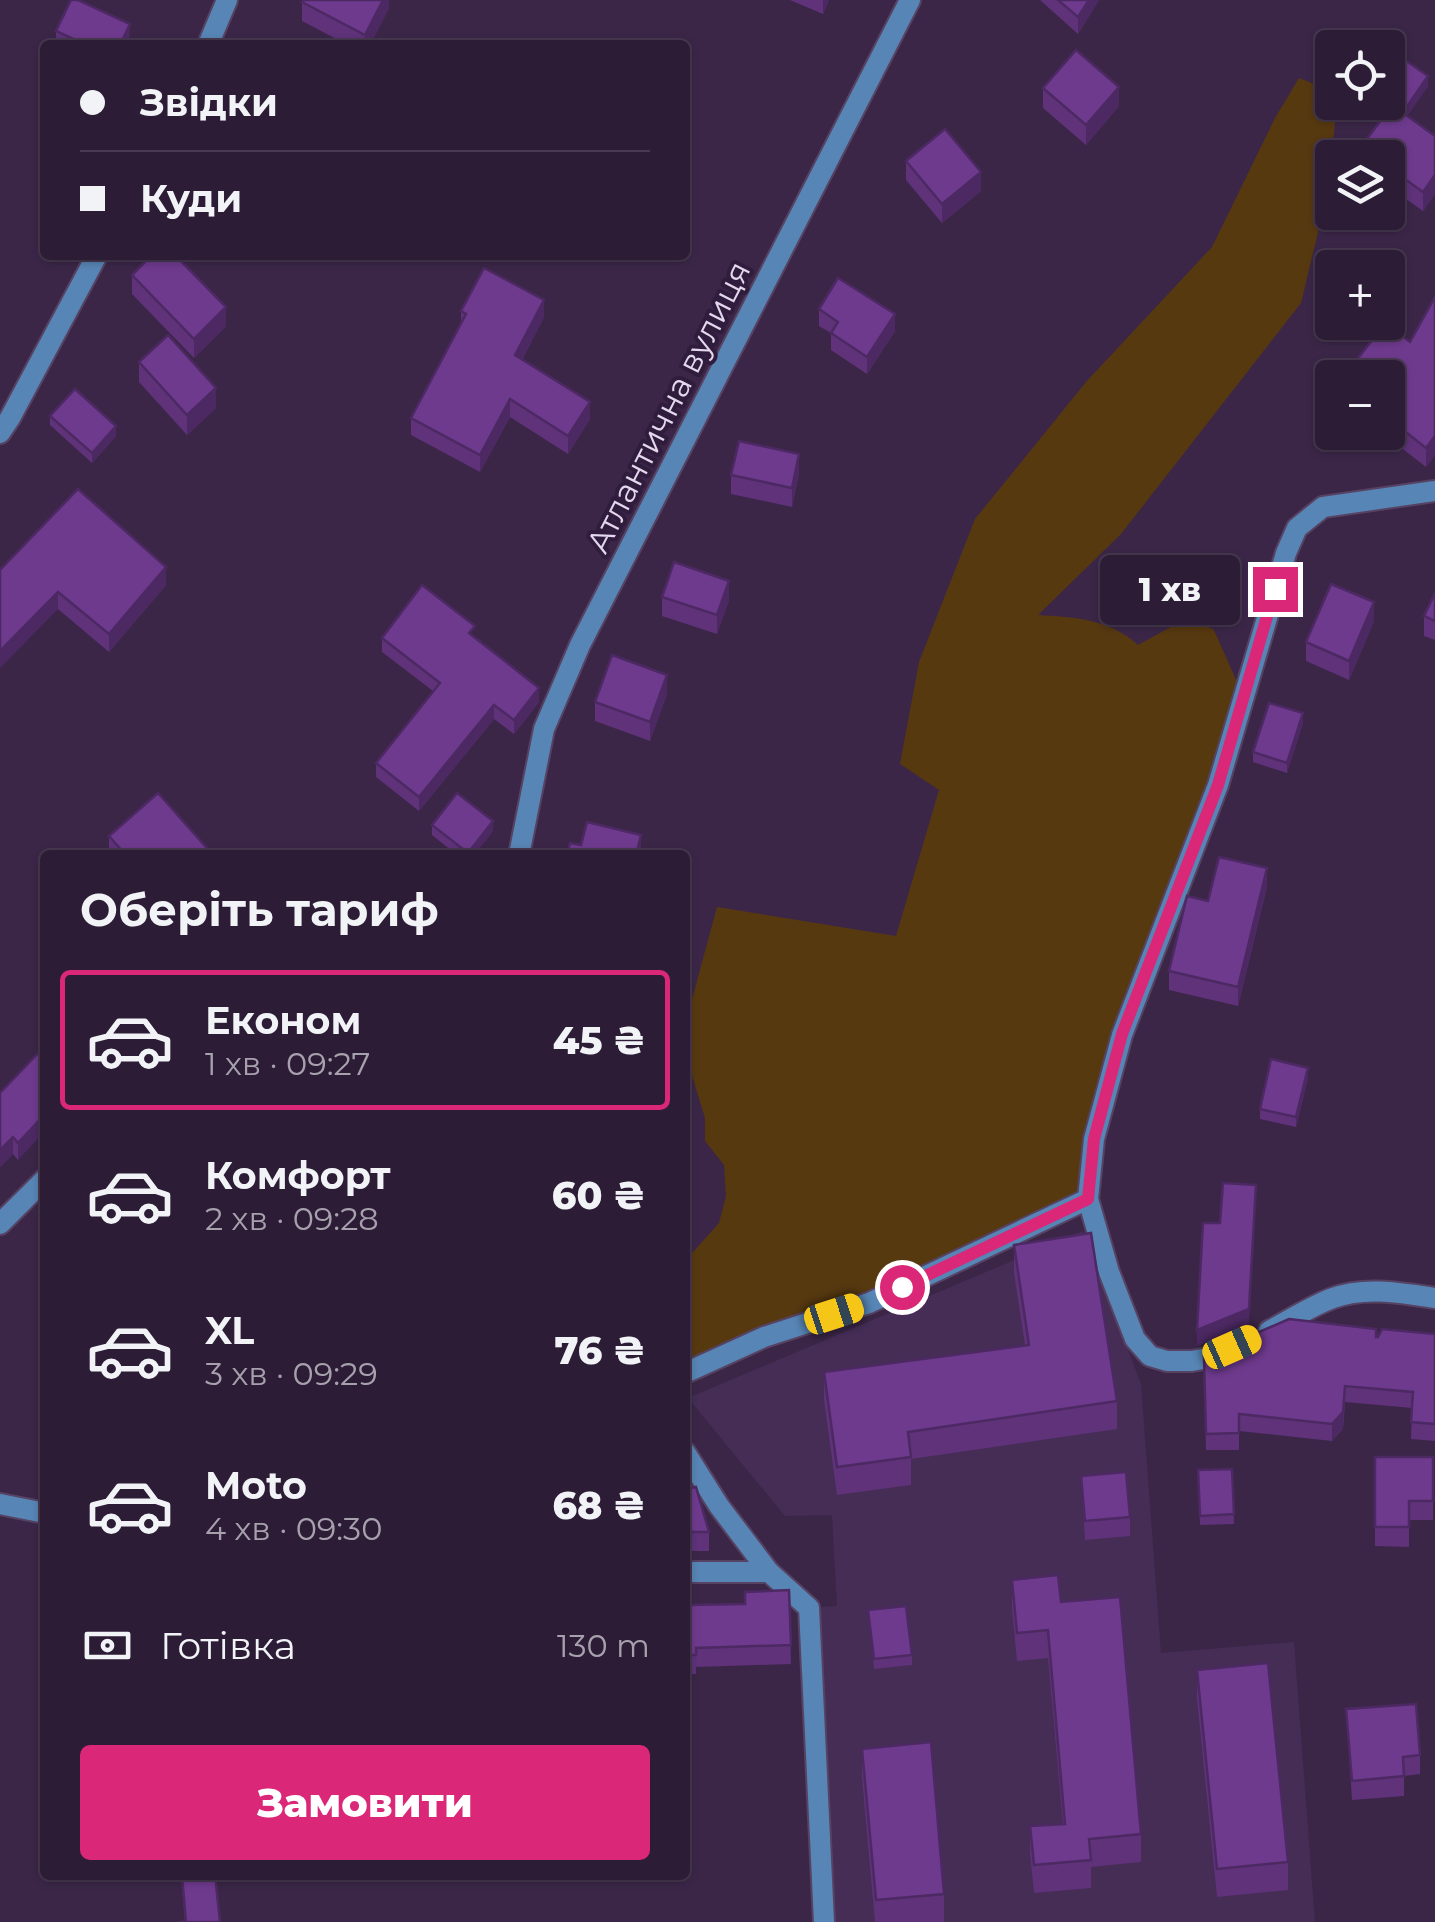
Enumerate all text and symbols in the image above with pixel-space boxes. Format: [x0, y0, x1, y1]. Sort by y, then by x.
map controls [1315, 30, 1405, 450]
button: locate [1315, 30, 1405, 120]
text: Звідки [140, 79, 278, 126]
button: layers [1315, 140, 1405, 230]
text: Куди [140, 175, 242, 222]
button: + [1315, 250, 1405, 340]
street label: Атлантична вулиця [578, 255, 758, 559]
button: − [1315, 360, 1405, 450]
callout: 1 хв [1100, 554, 1240, 624]
route end [1253, 567, 1298, 612]
text: 1 хв [1139, 570, 1201, 609]
text: Оберіть тариф [80, 882, 439, 937]
icon: car [85, 995, 175, 1085]
text: Економ [205, 997, 361, 1044]
text: 45 ₴ [553, 1017, 645, 1064]
text: 1 хв · 09:27 [205, 1044, 370, 1083]
icon: car [85, 1150, 175, 1240]
text: Комфорт [205, 1152, 391, 1199]
text: 60 ₴ [552, 1172, 645, 1219]
text: 2 хв · 09:28 [205, 1199, 379, 1238]
route start [880, 1265, 925, 1310]
car [801, 1290, 867, 1338]
icon: car [85, 1305, 175, 1395]
text: XL [205, 1307, 254, 1354]
car [1198, 1321, 1266, 1373]
text: 76 ₴ [555, 1327, 645, 1374]
text: 3 хв · 09:29 [205, 1354, 378, 1393]
icon: car [85, 1460, 175, 1550]
text: Moto [205, 1462, 307, 1509]
text: 68 ₴ [552, 1482, 645, 1529]
text: 4 хв · 09:30 [205, 1509, 382, 1548]
icon: cash [80, 1618, 135, 1673]
text: Готівка [160, 1622, 296, 1669]
text: 130 m [557, 1626, 650, 1665]
button: Замовити [80, 1745, 650, 1860]

